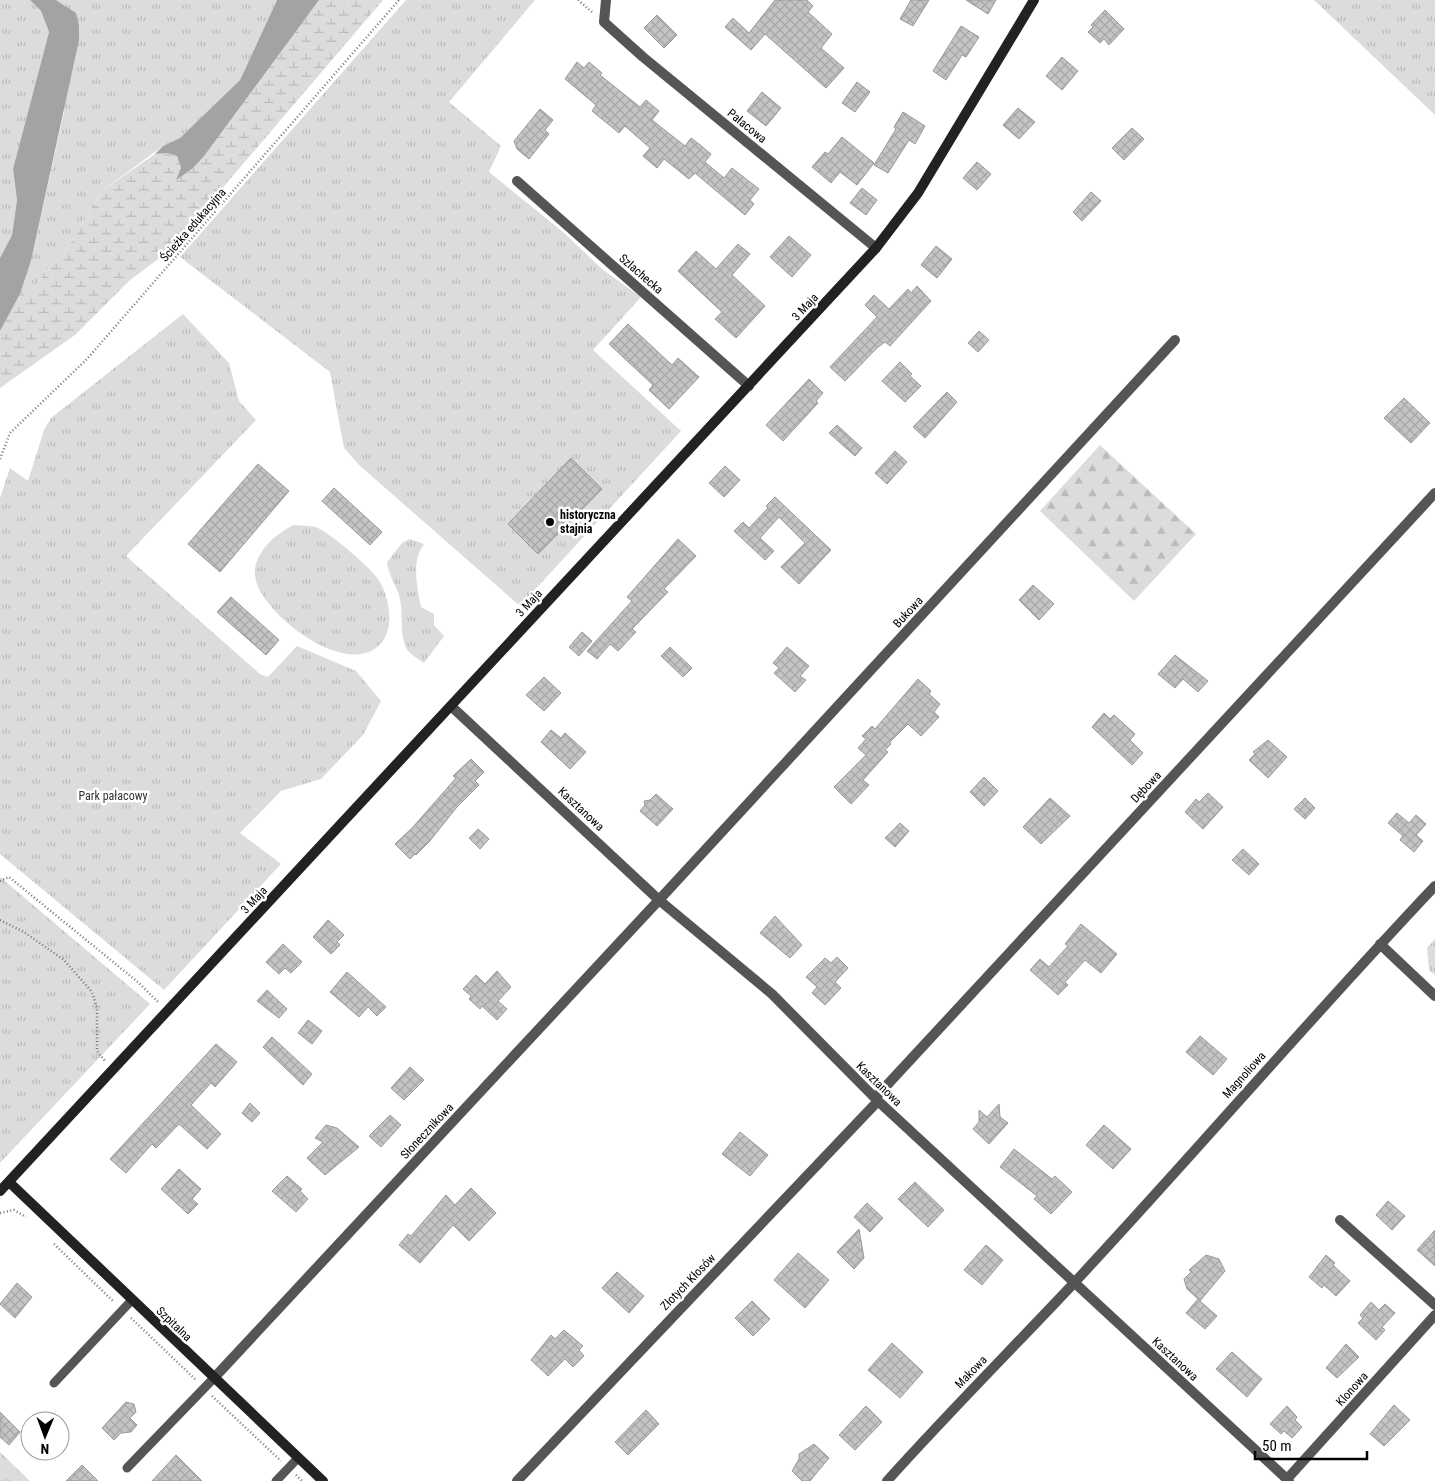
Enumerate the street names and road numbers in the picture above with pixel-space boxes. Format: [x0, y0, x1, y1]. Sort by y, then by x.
street label: Pałacowa [725, 106, 770, 146]
street label: Ścieżka edukacyjna [157, 185, 229, 265]
street label: Szlachecka [616, 251, 666, 297]
street label: 3 Maja [789, 290, 821, 323]
street label: 3 Maja [513, 586, 545, 619]
street label: Bukowa [890, 593, 926, 630]
street label: Dębowa [1128, 768, 1164, 806]
street label: Kasztanowa [555, 784, 607, 834]
street label: 3 Maja [238, 883, 270, 916]
street label: Magnoliowa [1220, 1049, 1269, 1101]
street label: Kasztanowa [853, 1059, 905, 1109]
street label: Słonecznikowa [398, 1100, 457, 1162]
street label: Złotych Kłosów [658, 1251, 718, 1313]
street label: Szpitalna [153, 1304, 195, 1344]
street label: Kasztanowa [1149, 1334, 1201, 1384]
street label: Makowa [952, 1353, 990, 1391]
street label: Klonowa [1333, 1369, 1371, 1409]

